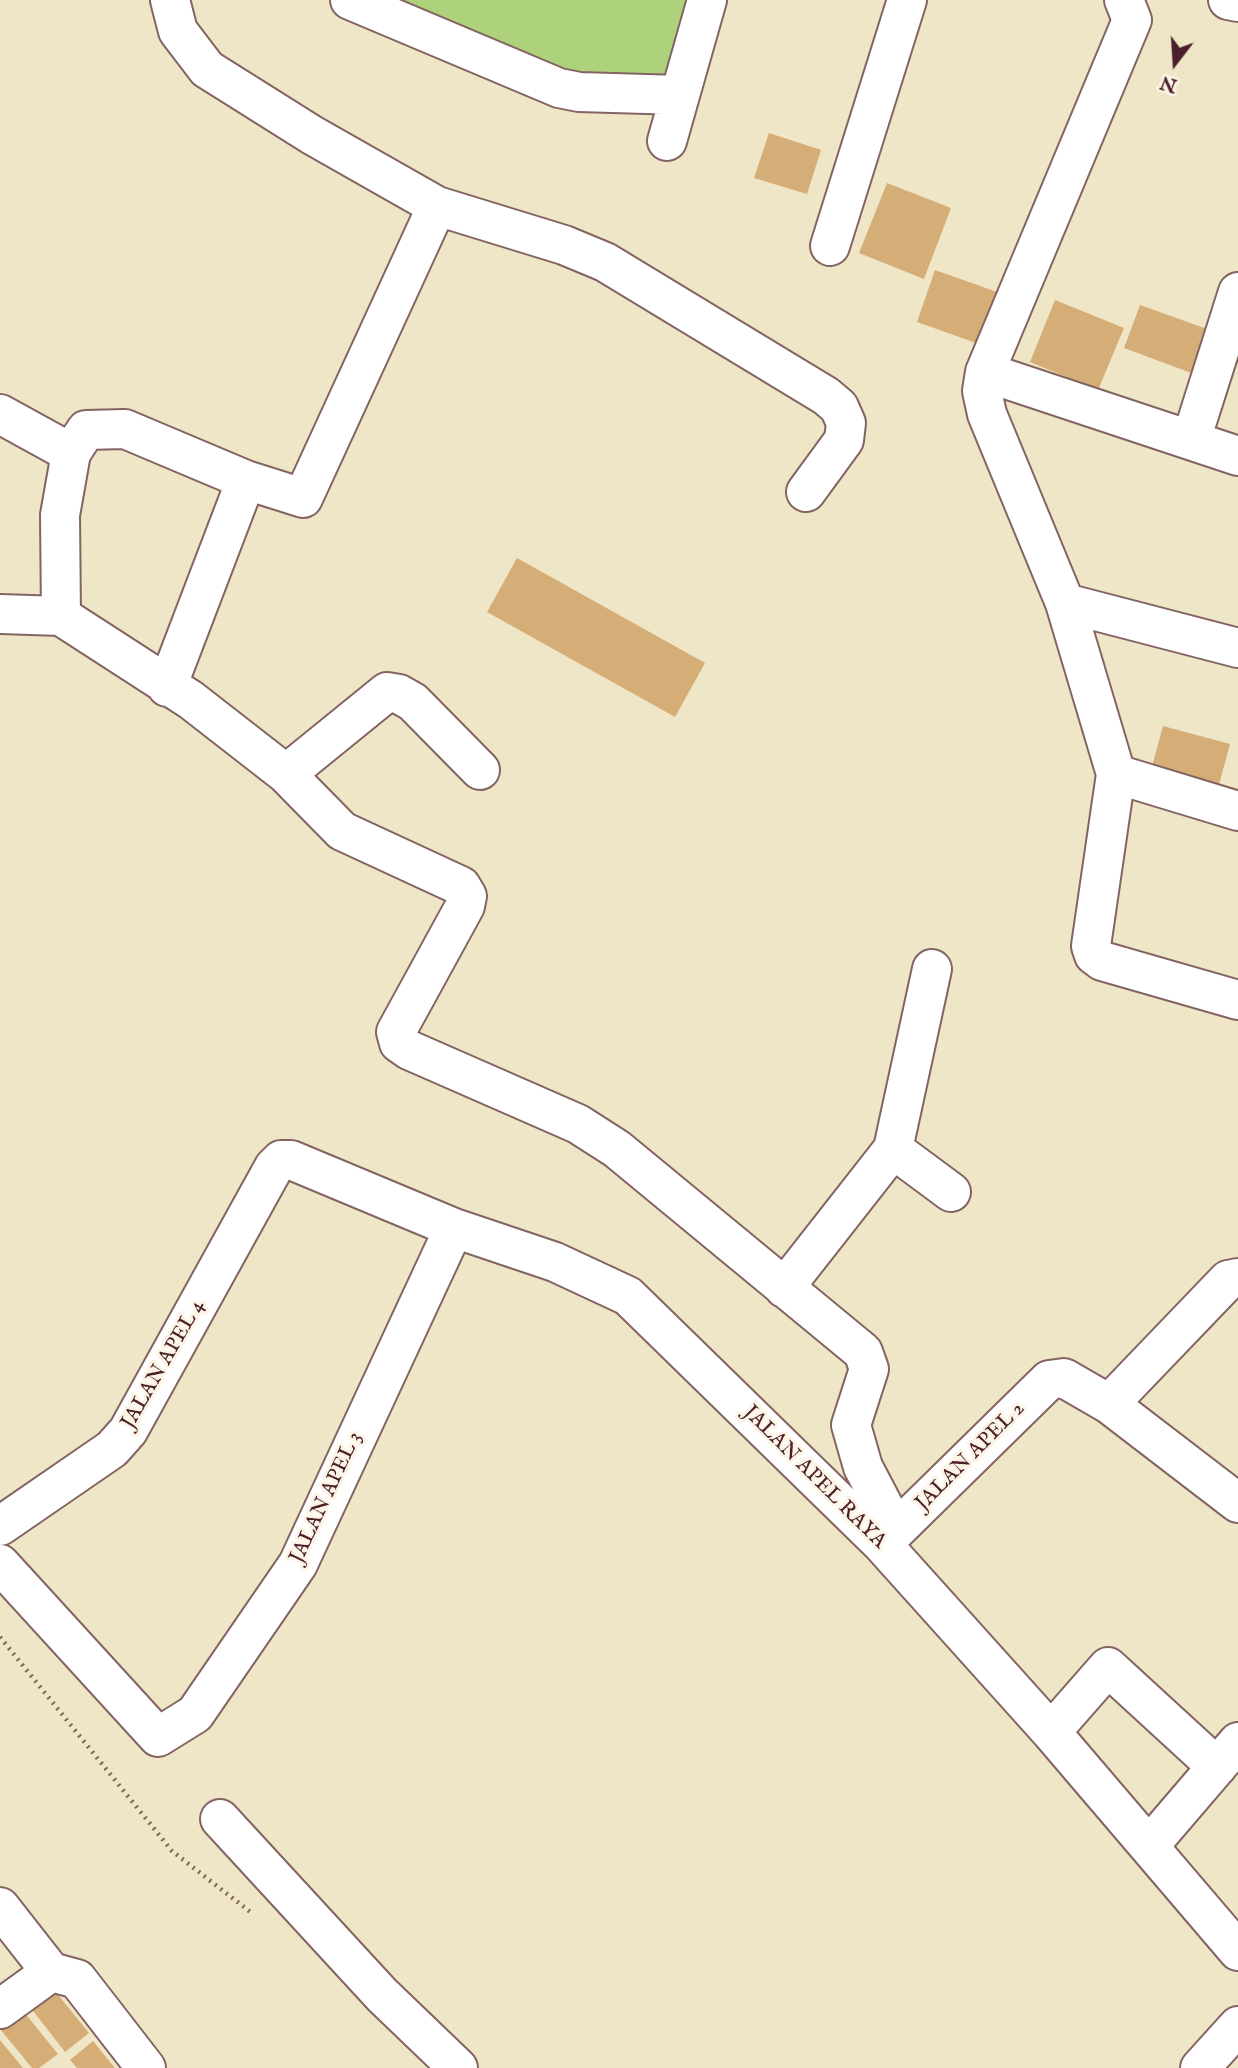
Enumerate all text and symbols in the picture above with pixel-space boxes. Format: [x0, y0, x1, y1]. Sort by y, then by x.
north arrow [1140, 28, 1210, 98]
text: N [1157, 69, 1180, 97]
street label: JALAN APEL 4 [117, 1296, 211, 1434]
street label: JALAN APEL 2 [911, 1397, 1031, 1517]
street label: JALAN APEL RAYA [737, 1401, 891, 1555]
street label: JALAN APEL 3 [285, 1428, 369, 1568]

